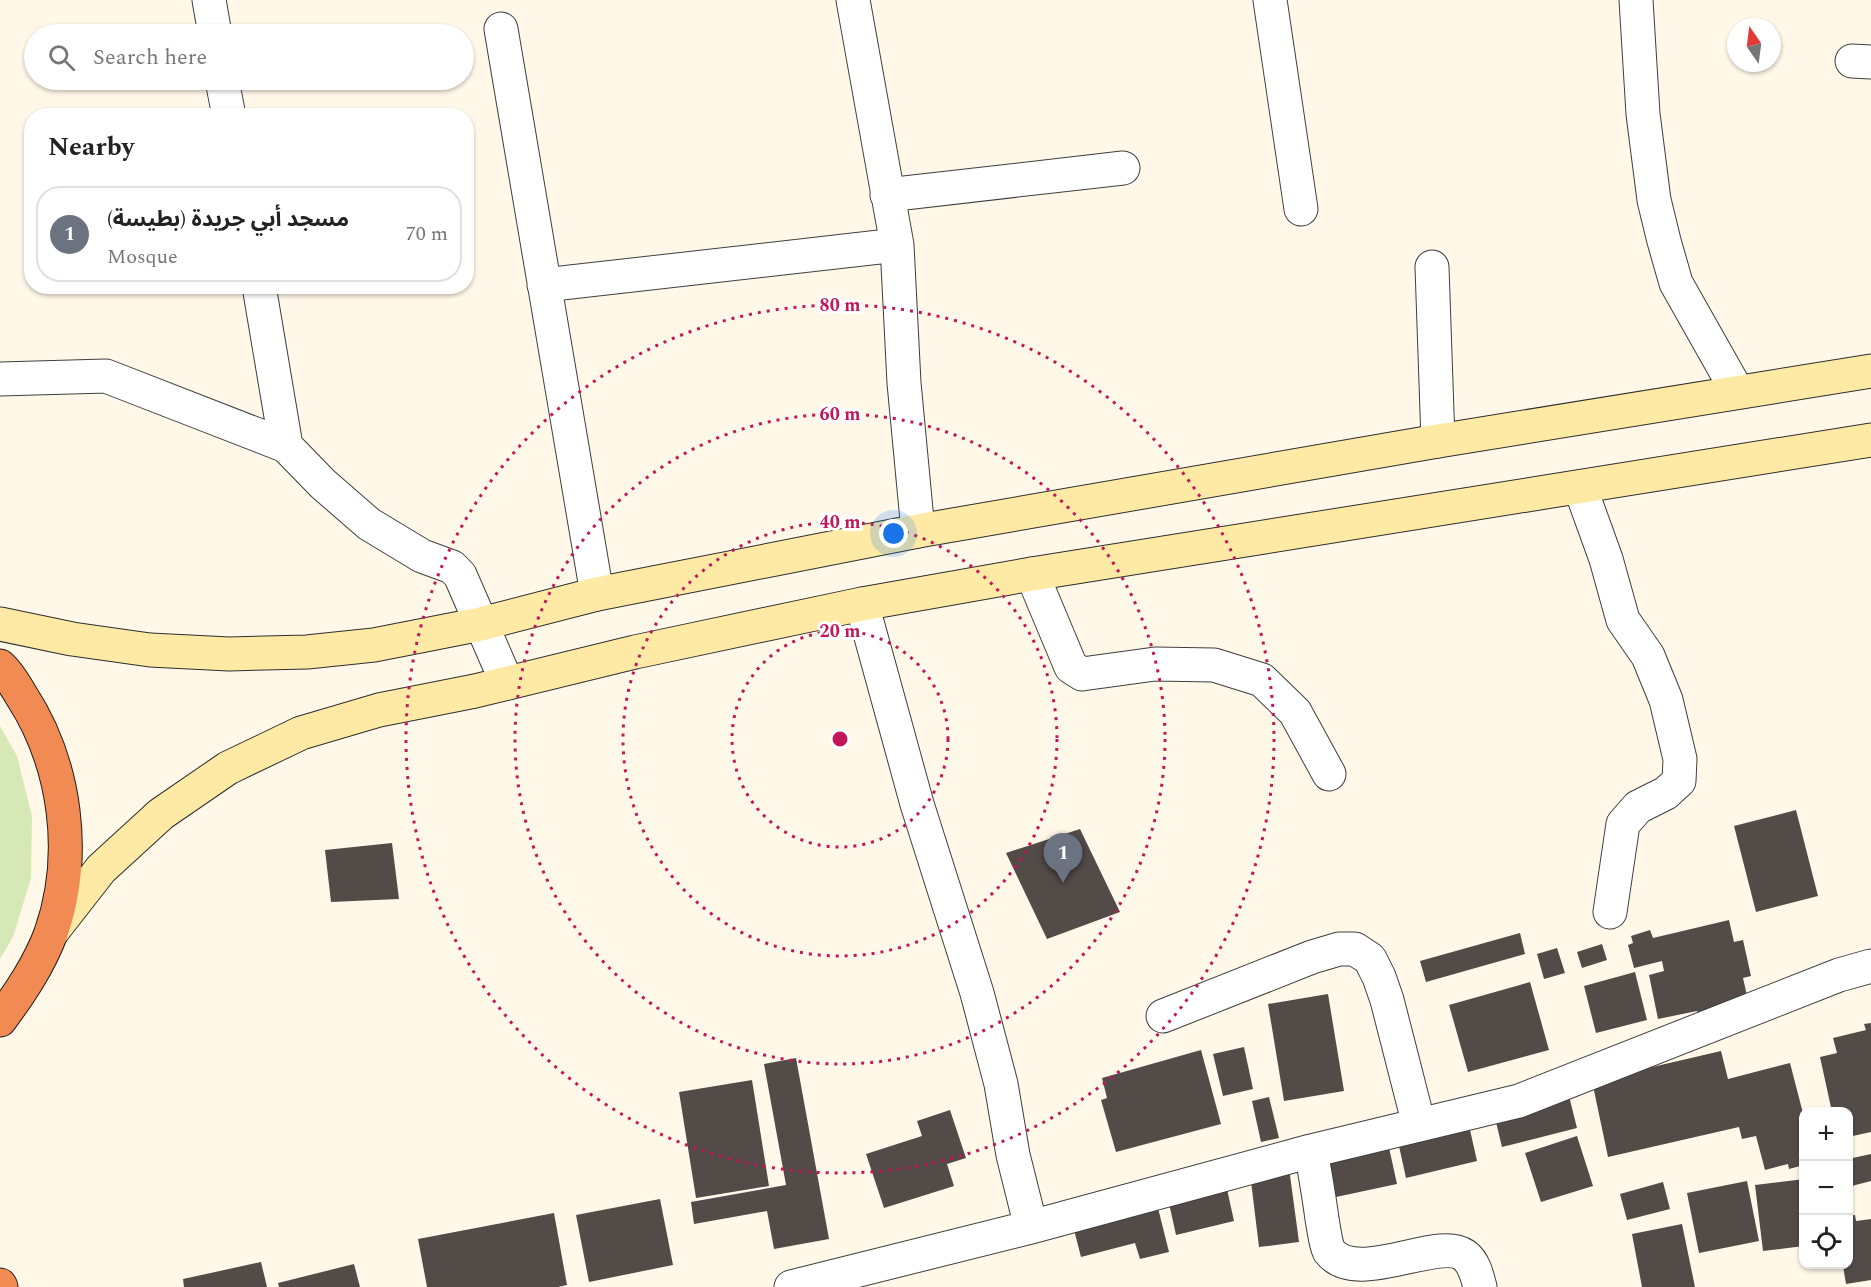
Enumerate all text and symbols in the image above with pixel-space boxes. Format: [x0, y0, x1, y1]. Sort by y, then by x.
north arrow [1727, 18, 1781, 72]
search box [24, 24, 474, 90]
icon: search [45, 41, 78, 74]
text: Search here [93, 41, 207, 74]
text: Nearby [48, 127, 134, 167]
text: مسجد أبي جريدة (بطيسة) [107, 203, 349, 236]
text: 1 [64, 219, 75, 249]
text: 70 m [406, 219, 448, 249]
text: Mosque [107, 242, 178, 272]
text: 80 m [820, 292, 860, 319]
text: 60 m [820, 401, 860, 428]
text: 40 m [820, 509, 860, 536]
your location [879, 519, 908, 548]
text: 20 m [820, 618, 860, 645]
centre of rings [830, 729, 850, 749]
pin: 1 [1044, 834, 1082, 883]
map controls [1799, 1107, 1853, 1269]
button: + [1799, 1107, 1853, 1161]
button: − [1799, 1161, 1853, 1215]
button: locate [1799, 1215, 1853, 1269]

